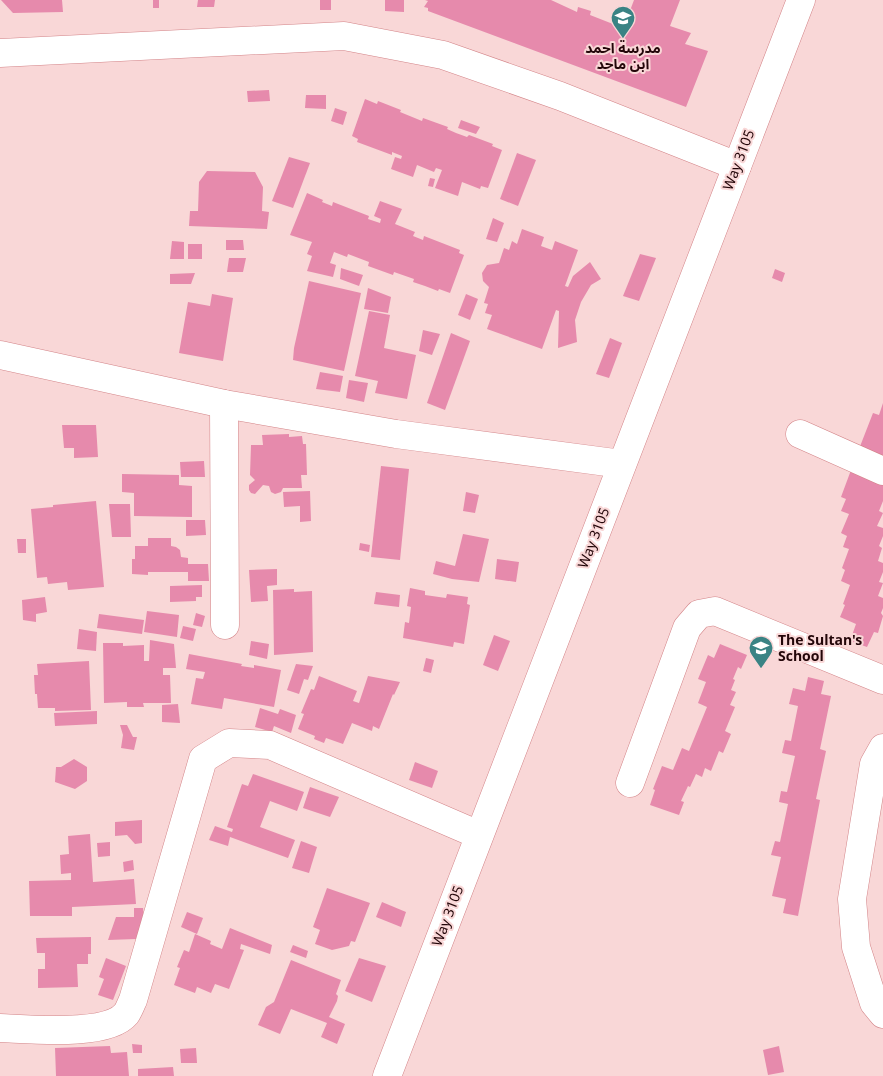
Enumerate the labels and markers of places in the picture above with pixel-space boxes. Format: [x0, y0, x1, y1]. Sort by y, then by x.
school or university icon: مدرسة احمد ابن ماجد [610, 5, 636, 39]
place label: مدرسة احمد ابن ماجد [585, 34, 661, 79]
place label: The Sultan's School [778, 626, 862, 671]
school or university icon: The Sultan's School [748, 635, 774, 669]

